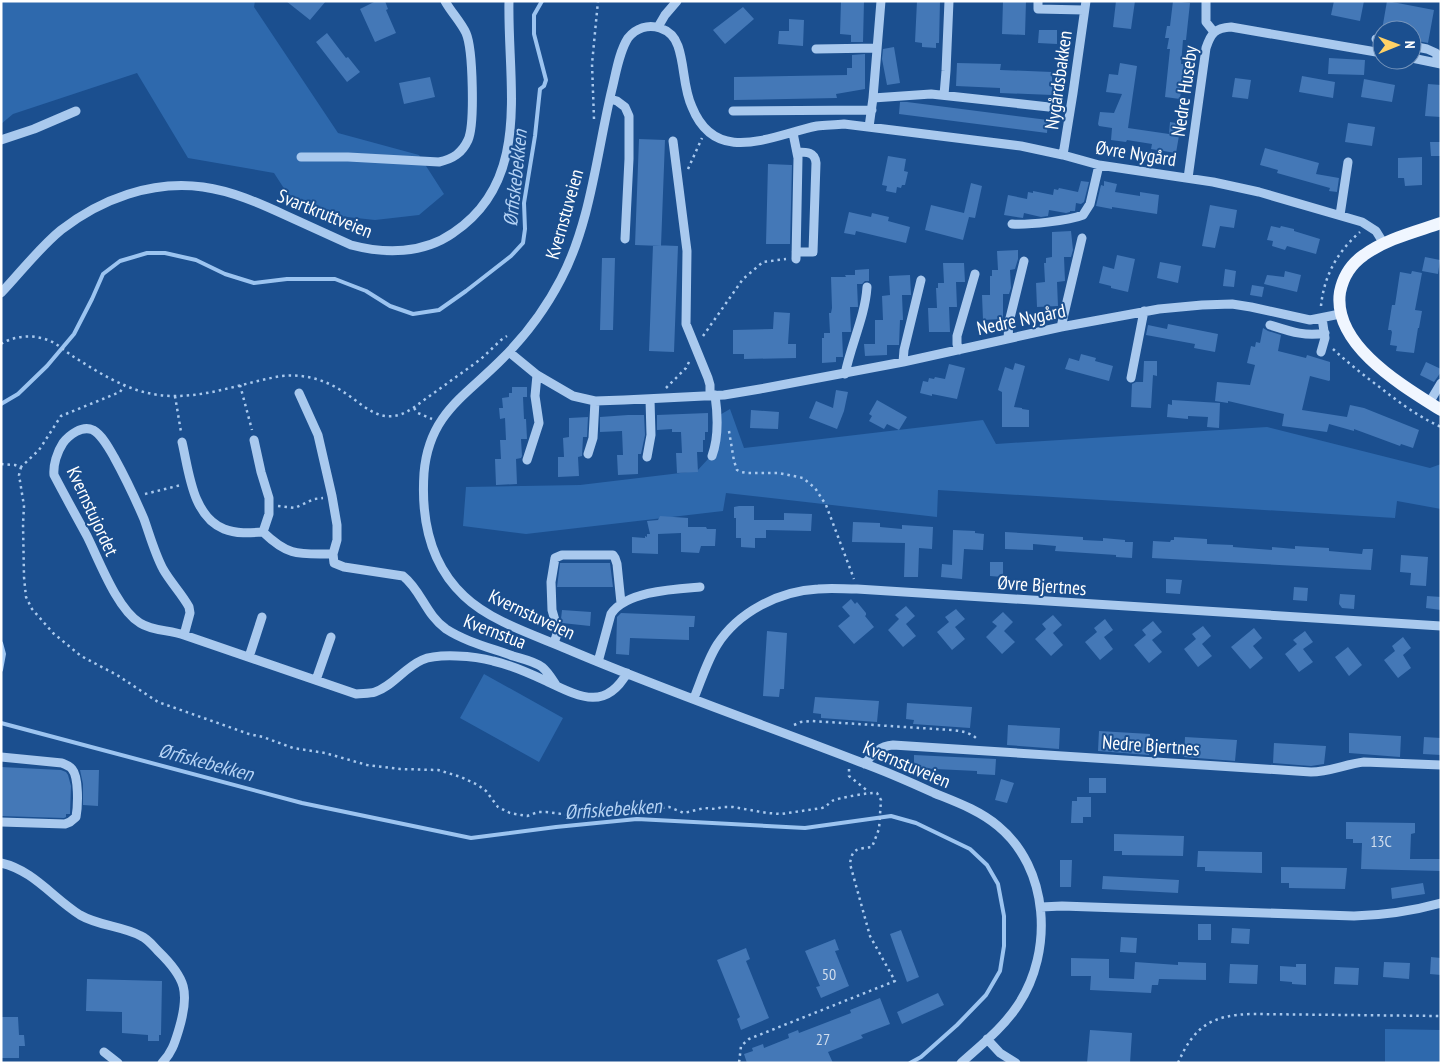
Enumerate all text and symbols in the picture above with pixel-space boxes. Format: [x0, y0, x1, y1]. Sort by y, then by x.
north arrow [1372, 20, 1422, 70]
street label: Nygårdsbakken [1039, 29, 1077, 131]
text: N [1401, 41, 1419, 49]
street label: Nedre Huseby [1166, 43, 1202, 138]
water label: Ørfiskebekken [497, 127, 533, 228]
street label: Øvre Nygård [1094, 135, 1178, 171]
street label: Kvernstuveien [540, 166, 588, 262]
street label: Svartkruttveien [274, 183, 376, 243]
street label: Nedre Nygård [974, 298, 1068, 340]
street label: Kvernstujordet [62, 462, 124, 560]
street label: Øvre Bjertnes [997, 570, 1087, 600]
street label: Kvernstuveien [485, 584, 579, 644]
street label: Kvernstua [460, 608, 530, 654]
street label: Nedre Bjertnes [1101, 730, 1201, 760]
street label: Kvernstuveien [860, 735, 954, 793]
water label: Ørfiskebekken [156, 737, 257, 787]
water label: Ørfiskebekken [564, 793, 664, 825]
house number: 13C [1370, 831, 1392, 851]
house number: 50 [822, 964, 836, 984]
house number: 27 [816, 1029, 830, 1049]

